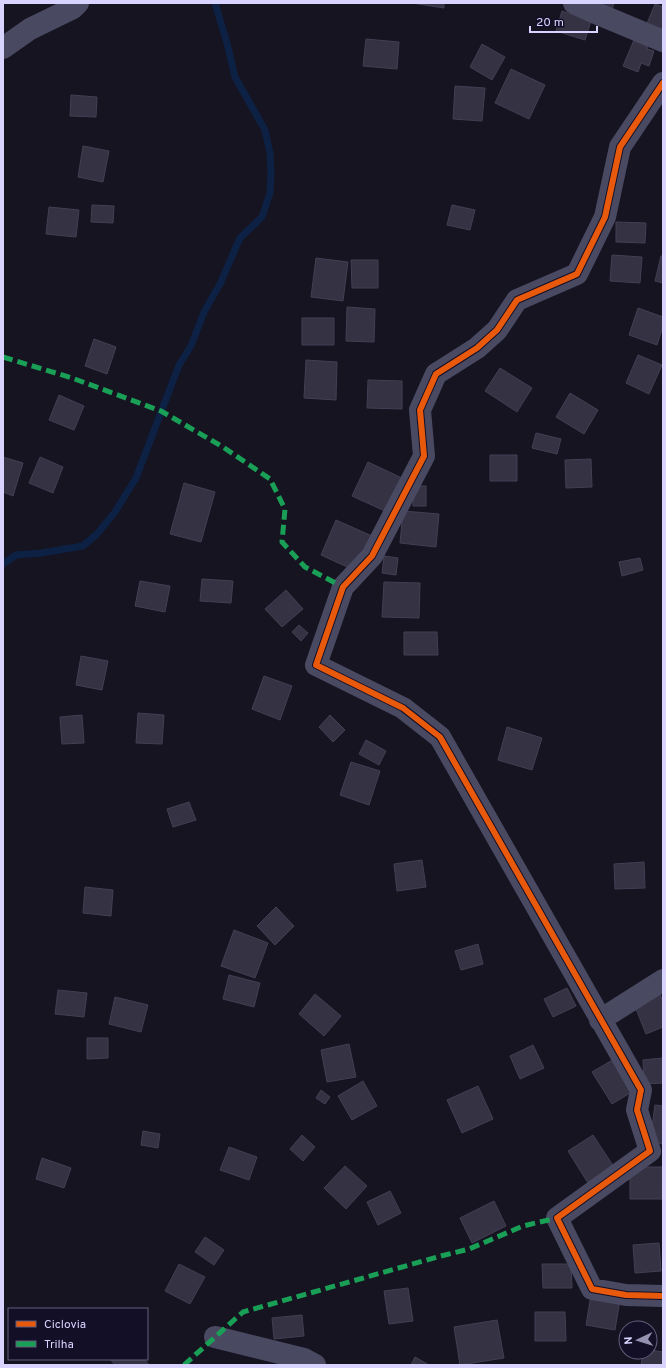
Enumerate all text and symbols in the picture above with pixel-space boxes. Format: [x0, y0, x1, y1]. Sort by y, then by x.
scale bar [530, 8, 597, 34]
text: 20 m [536, 15, 564, 31]
legend [8, 1308, 148, 1360]
text: Ciclovia [44, 1317, 86, 1333]
north arrow [618, 1320, 658, 1360]
text: N [622, 1336, 636, 1345]
text: Trilha [44, 1337, 74, 1353]

